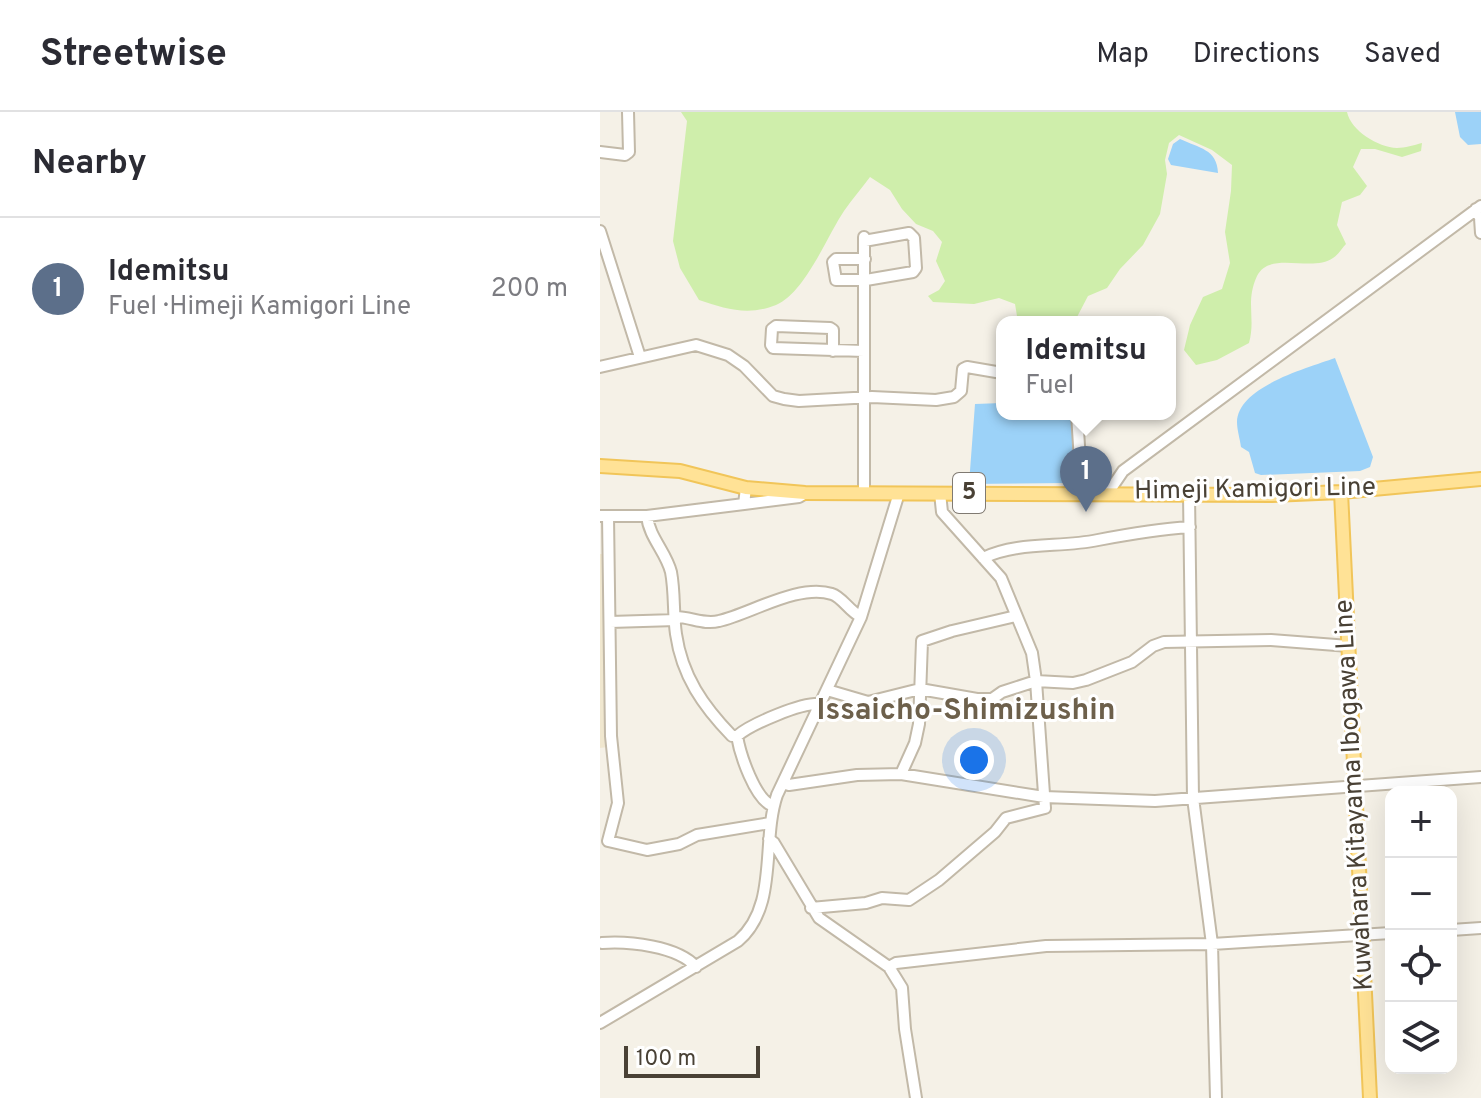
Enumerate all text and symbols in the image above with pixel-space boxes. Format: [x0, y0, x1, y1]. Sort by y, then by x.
text: Streetwise [40, 31, 227, 80]
text: Map [1096, 37, 1149, 73]
text: Directions [1193, 37, 1320, 73]
text: Saved [1364, 37, 1441, 73]
text: Nearby [32, 143, 147, 186]
text: Idemitsu [108, 254, 230, 291]
text: 1 [53, 273, 63, 306]
text: 200 m [491, 273, 568, 306]
text: Fuel · Himeji Kamigori Line [108, 291, 411, 324]
popup [996, 316, 1176, 420]
text: Idemitsu [1025, 333, 1147, 370]
text: Fuel [1025, 370, 1074, 403]
pin: 1 [1060, 446, 1112, 512]
street label: Himeji Kamigori Line [1134, 471, 1376, 509]
road number: 5 [953, 473, 985, 513]
street label: Kuwahara Kitayama Ibogawa Line [1328, 599, 1382, 991]
district label: Issaicho-Shimizushin [816, 693, 1116, 730]
your location [954, 740, 994, 780]
map controls [1385, 786, 1457, 1074]
button: + [1385, 786, 1457, 858]
button: − [1385, 858, 1457, 930]
button: locate [1385, 930, 1457, 1002]
button: layers [1385, 1002, 1457, 1074]
scale bar [624, 1042, 760, 1078]
text: 100 m [636, 1046, 696, 1073]

